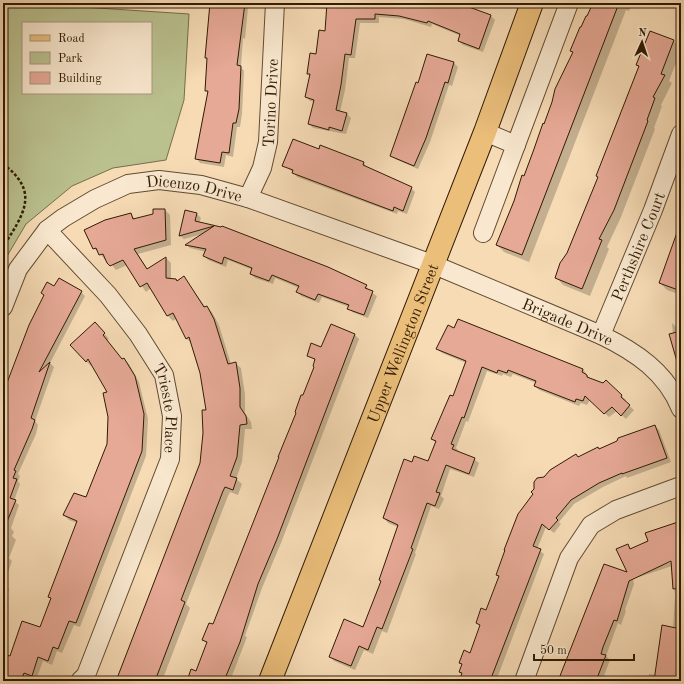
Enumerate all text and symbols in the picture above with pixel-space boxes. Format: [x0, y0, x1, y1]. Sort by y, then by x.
legend [22, 22, 152, 94]
north arrow [622, 22, 662, 62]
text: N [638, 28, 648, 39]
text: Road [58, 33, 85, 45]
text: Park [58, 53, 83, 65]
street label: Torino Drive [262, 58, 282, 148]
text: Building [58, 73, 102, 85]
street label: Dicenzo Drive [145, 174, 243, 206]
street label: Perthshire Court [610, 190, 669, 304]
street label: Upper Wellington Street [366, 261, 443, 426]
street label: Brigade Drive [519, 297, 615, 350]
street label: Trieste Place [149, 361, 178, 453]
scale bar [534, 636, 634, 662]
text: 50 m [540, 644, 567, 657]

